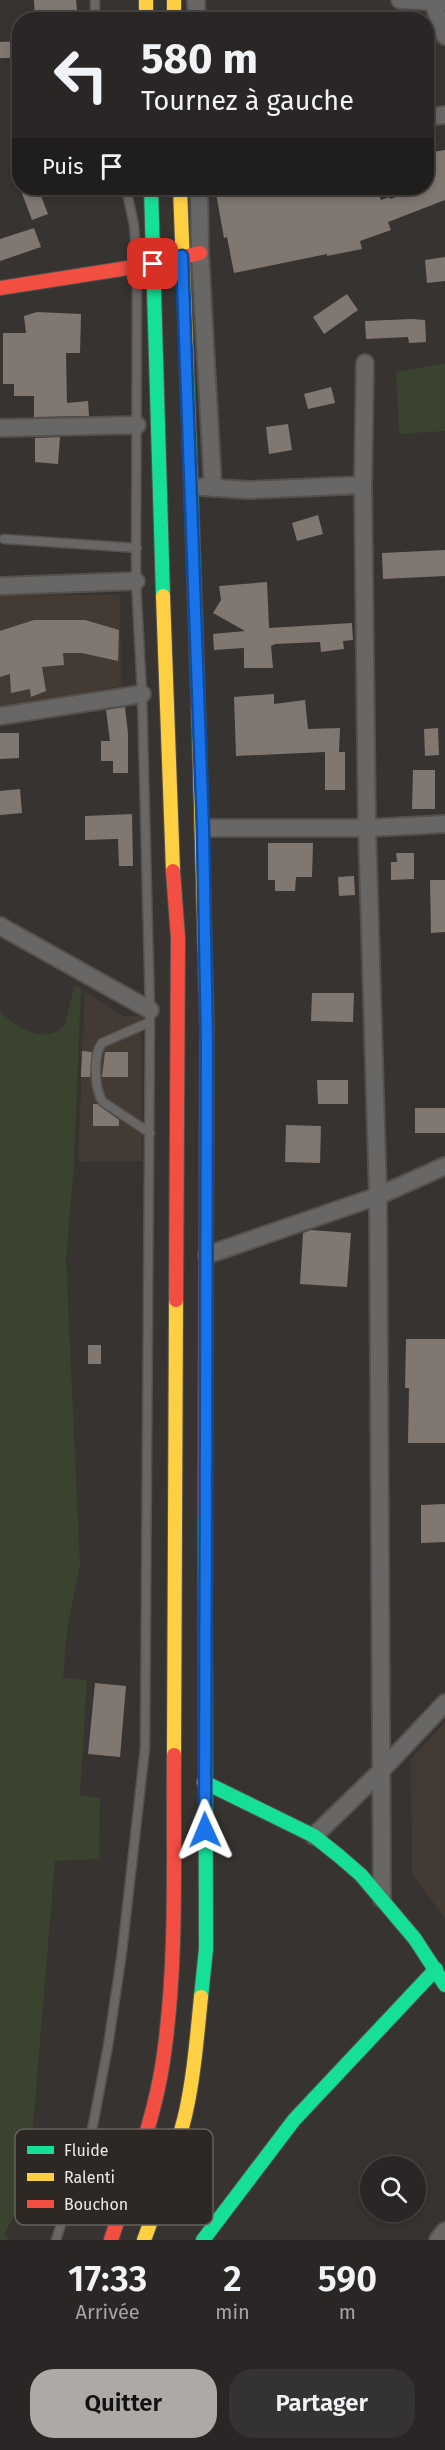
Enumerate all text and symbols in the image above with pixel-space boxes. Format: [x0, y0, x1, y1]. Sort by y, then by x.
text: 580 m [141, 34, 258, 84]
icon: left [42, 36, 120, 114]
text: Tournez à gauche [141, 85, 354, 117]
icon: arrive [95, 150, 128, 183]
text: Puis [42, 153, 83, 180]
pin [127, 238, 178, 289]
icon: arrive [136, 247, 169, 280]
position arrow [173, 1798, 237, 1862]
legend [15, 2129, 213, 2225]
text: Fluide [64, 2141, 109, 2160]
map controls [360, 2156, 426, 2222]
button: search [360, 2156, 426, 2222]
text: Ralenti [64, 2168, 115, 2187]
text: Bouchon [64, 2195, 128, 2214]
text: 17:33 [68, 2257, 147, 2301]
text: 2 [223, 2257, 242, 2301]
text: 590 [318, 2257, 377, 2301]
text: Arrivée [76, 2300, 140, 2324]
text: min [215, 2300, 250, 2324]
text: m [339, 2300, 356, 2324]
button: Quitter [30, 2369, 217, 2438]
button: Partager [229, 2369, 415, 2438]

